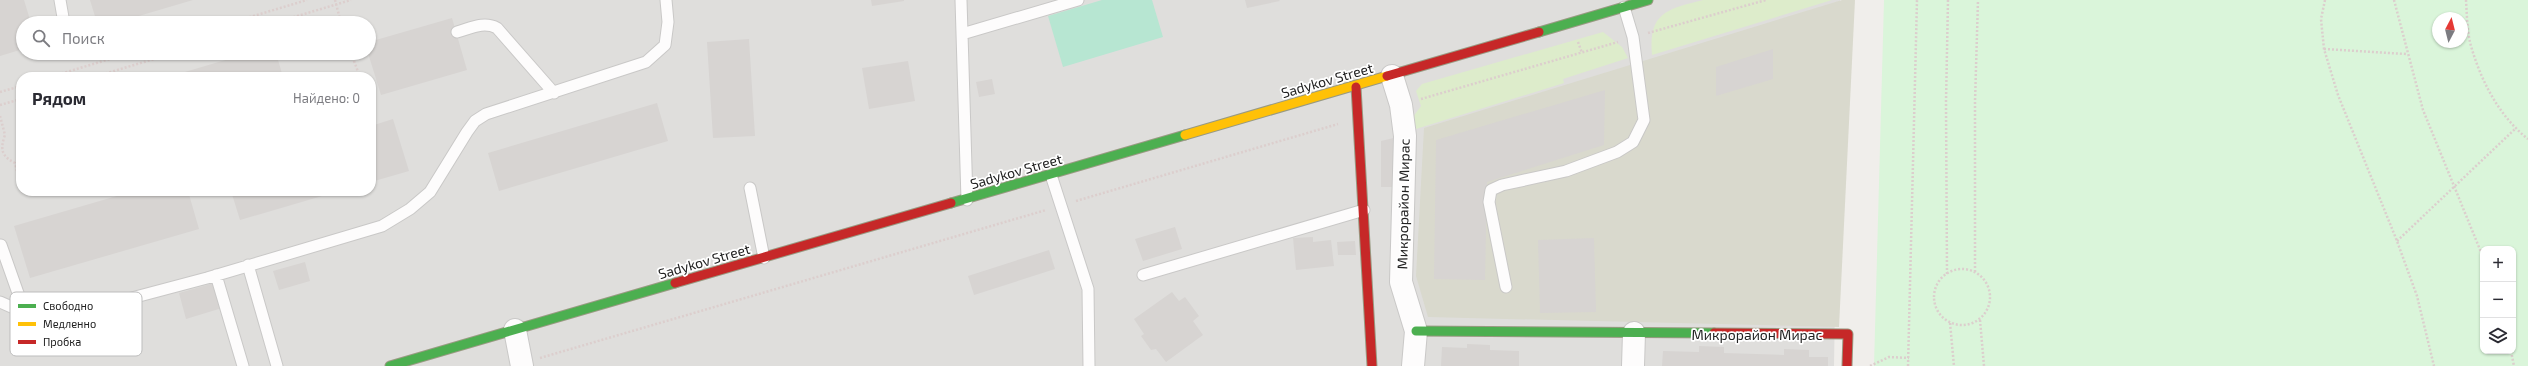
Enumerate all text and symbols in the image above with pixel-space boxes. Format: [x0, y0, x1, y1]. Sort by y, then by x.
north arrow [2432, 12, 2468, 48]
search box [16, 16, 376, 60]
icon: search [30, 27, 52, 49]
text: Поиск [62, 29, 105, 47]
street label: Sadykov Street [1279, 59, 1375, 101]
text: Рядом [32, 88, 86, 108]
text: Найдено: 0 [293, 90, 360, 106]
street label: Микрорайон Мирас [1393, 138, 1413, 270]
street label: Sadykov Street [968, 150, 1064, 192]
street label: Sadykov Street [656, 240, 752, 282]
map controls [2480, 246, 2516, 354]
button: + [2480, 246, 2516, 282]
button: − [2480, 282, 2516, 318]
legend [10, 292, 142, 356]
text: Свободно [43, 299, 93, 312]
text: Медленно [43, 317, 96, 330]
button: layers [2480, 318, 2516, 354]
street label: Микрорайон Мирас [1692, 326, 1823, 343]
text: Пробка [43, 335, 81, 348]

